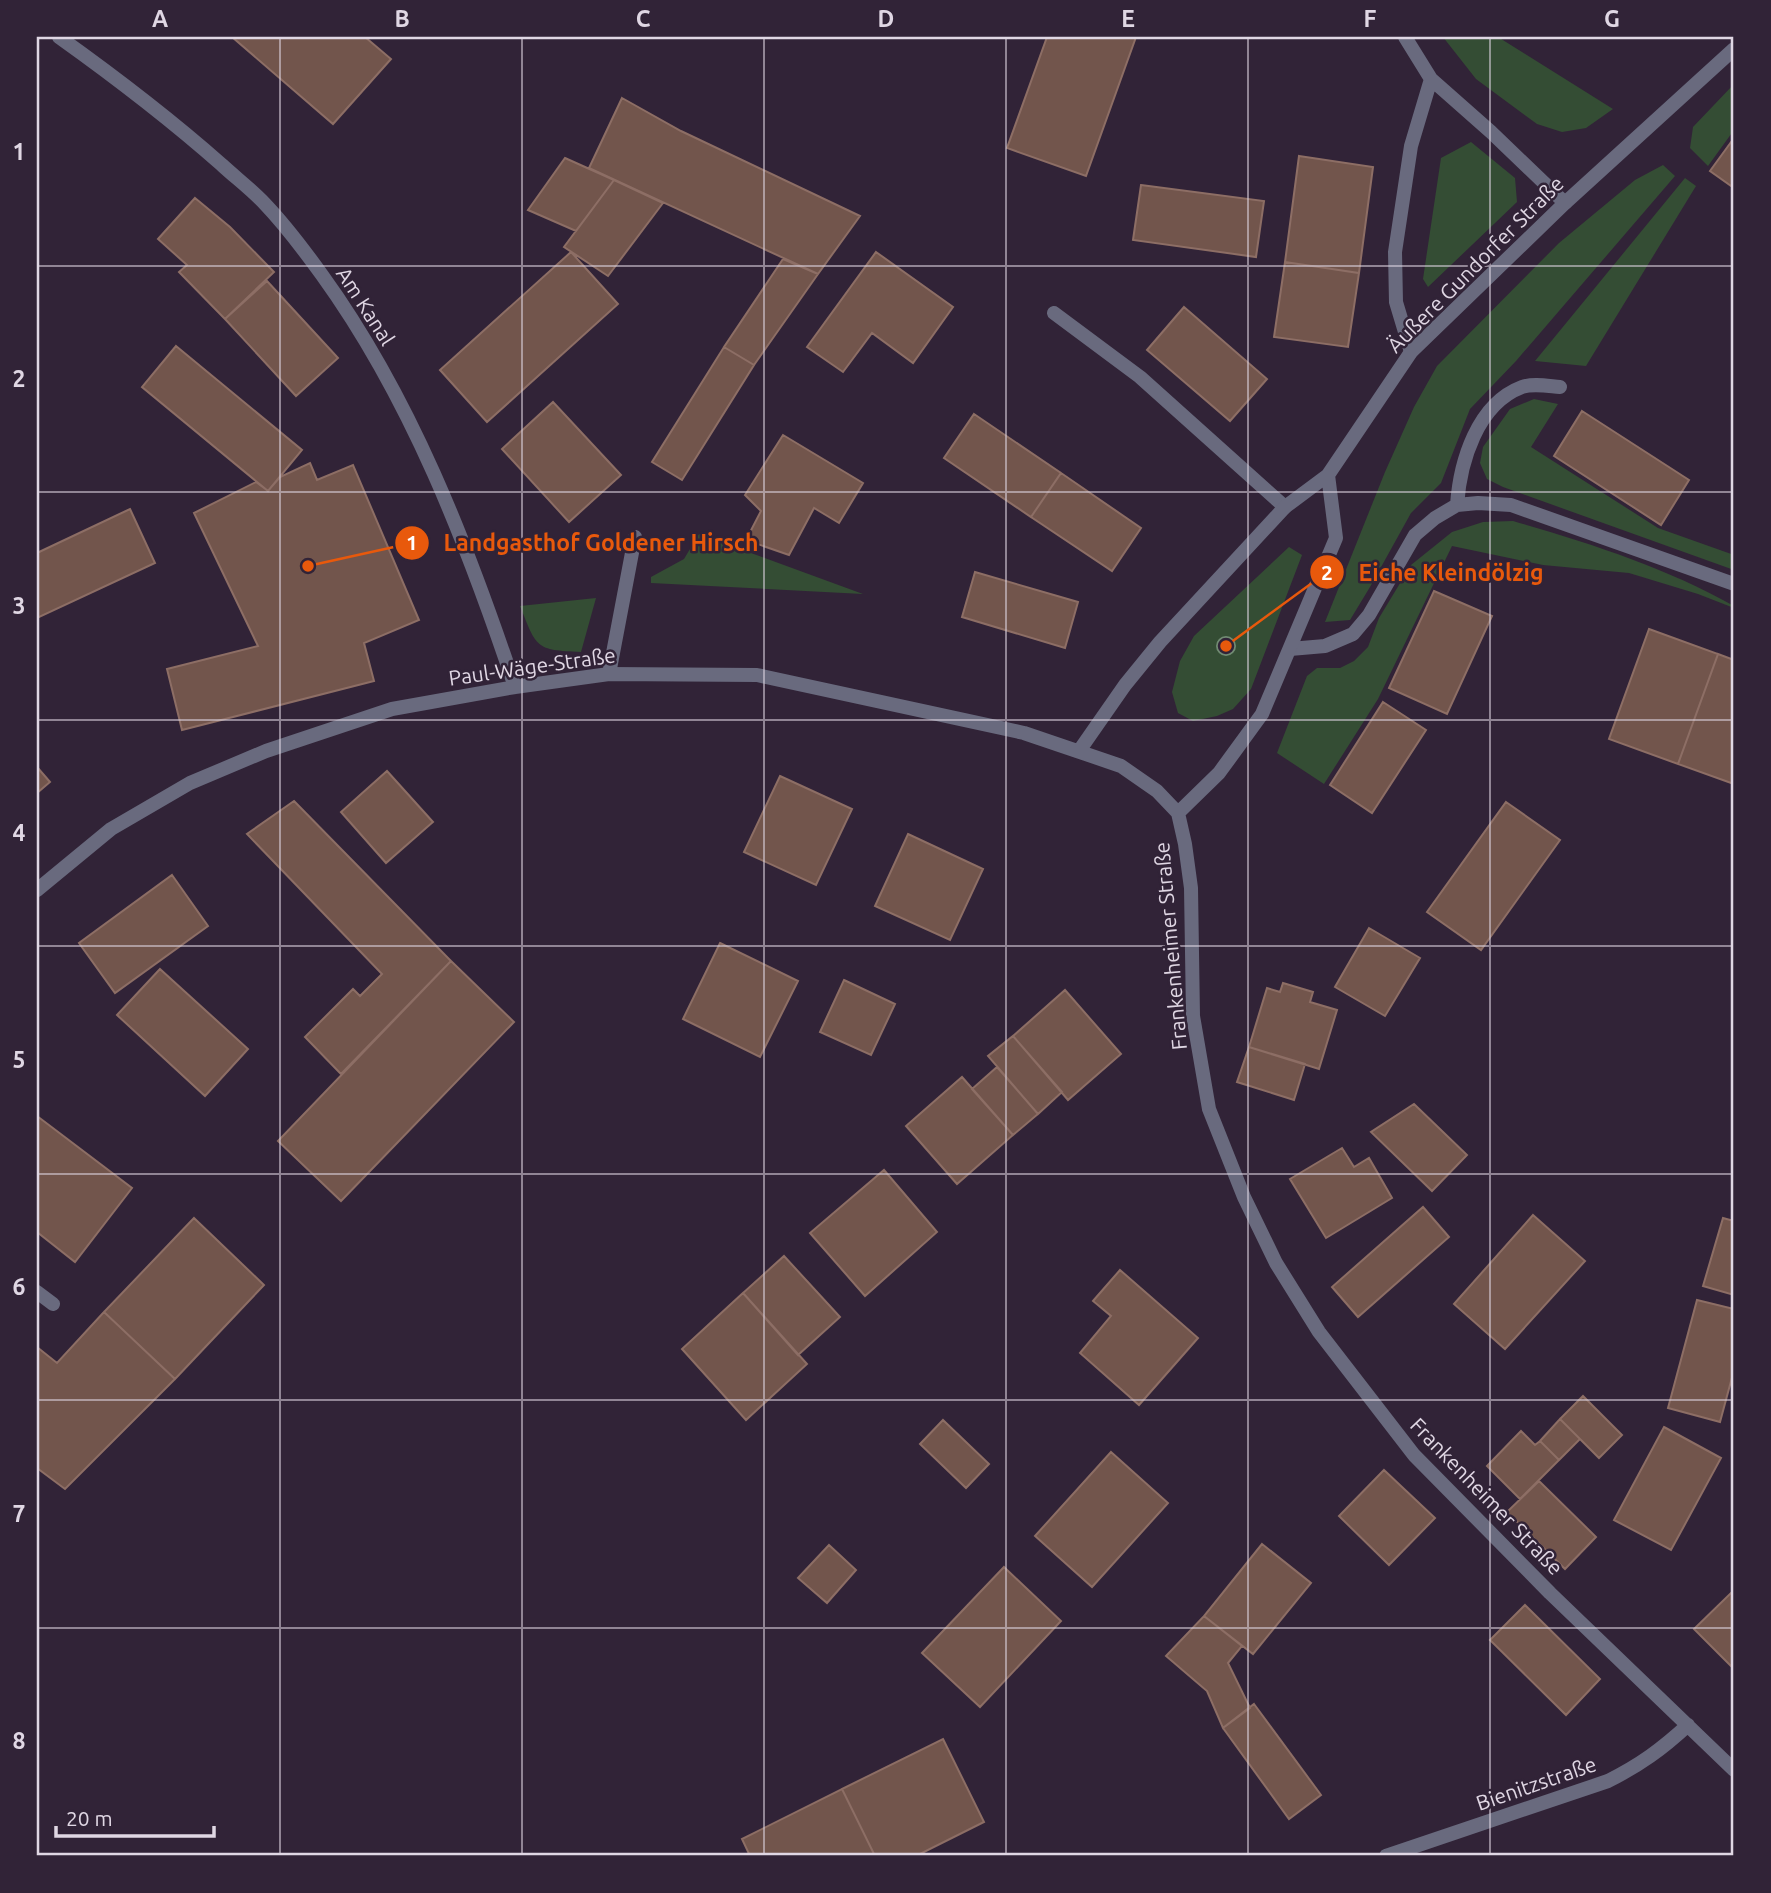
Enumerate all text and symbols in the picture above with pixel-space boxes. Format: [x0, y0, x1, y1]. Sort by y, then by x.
text: A [152, 6, 168, 31]
text: B [394, 6, 410, 31]
text: C [636, 6, 651, 31]
text: D [878, 6, 894, 31]
text: E [1121, 6, 1135, 31]
text: F [1364, 6, 1377, 31]
text: G [1604, 6, 1620, 31]
text: 1 [13, 139, 25, 164]
street label: Äußere Gundorfer Straße [1382, 171, 1568, 357]
street label: Am Kanal [332, 262, 400, 350]
text: 2 [13, 366, 25, 391]
callout: Landgasthof Goldener Hirsch [394, 521, 772, 565]
text: 1 [406, 530, 418, 554]
text: Landgasthof Goldener Hirsch [443, 530, 759, 555]
callout: Eiche Kleindölzig [1309, 550, 1557, 594]
text: 2 [1321, 560, 1333, 584]
text: Eiche Kleindölzig [1359, 560, 1543, 585]
text: 3 [13, 593, 25, 618]
street label: Paul-Wäge-Straße [447, 642, 617, 690]
text: 4 [13, 820, 26, 845]
street label: Frankenheimer Straße [1149, 841, 1191, 1051]
text: 5 [13, 1047, 25, 1072]
text: 6 [13, 1274, 26, 1299]
street label: Frankenheimer Straße [1406, 1413, 1568, 1579]
text: 7 [13, 1501, 25, 1526]
text: 8 [13, 1728, 25, 1753]
street label: Bienitzstraße [1473, 1751, 1599, 1815]
scale bar [56, 1795, 214, 1839]
text: 20 m [66, 1806, 113, 1830]

